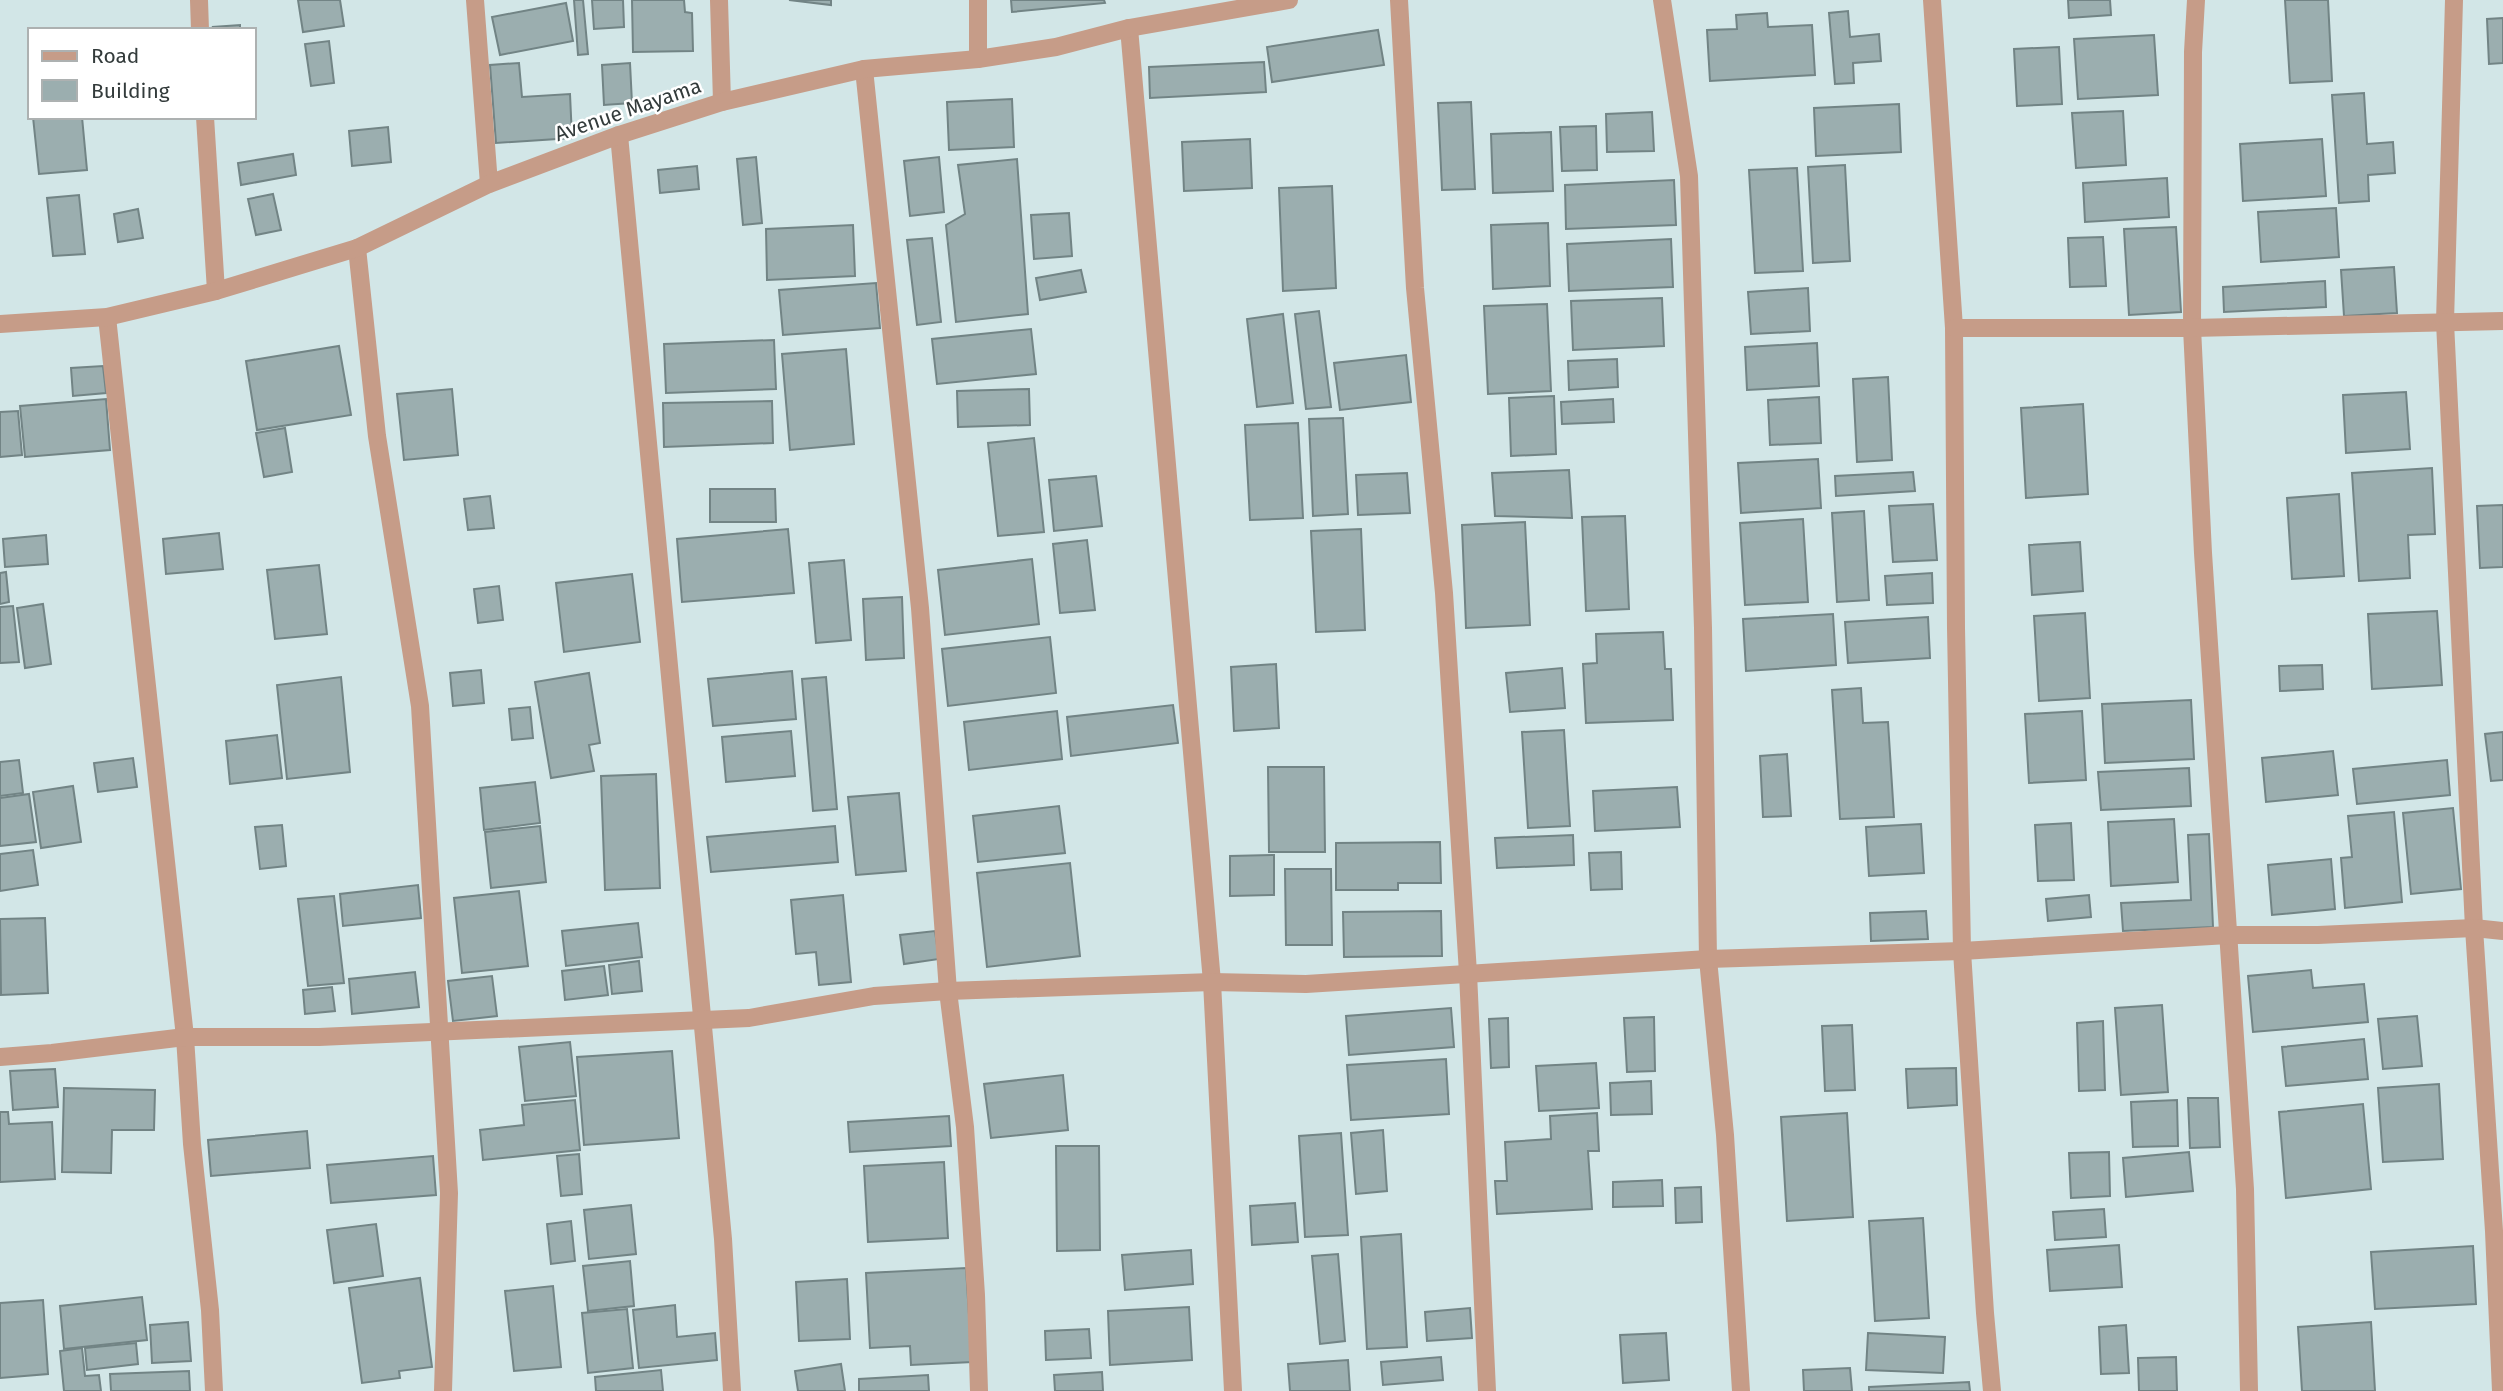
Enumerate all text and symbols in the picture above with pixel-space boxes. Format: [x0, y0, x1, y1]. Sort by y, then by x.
legend [28, 28, 256, 119]
text: Road [91, 43, 139, 69]
street label: Avenue Mayama [551, 73, 705, 147]
text: Building [91, 78, 170, 104]

